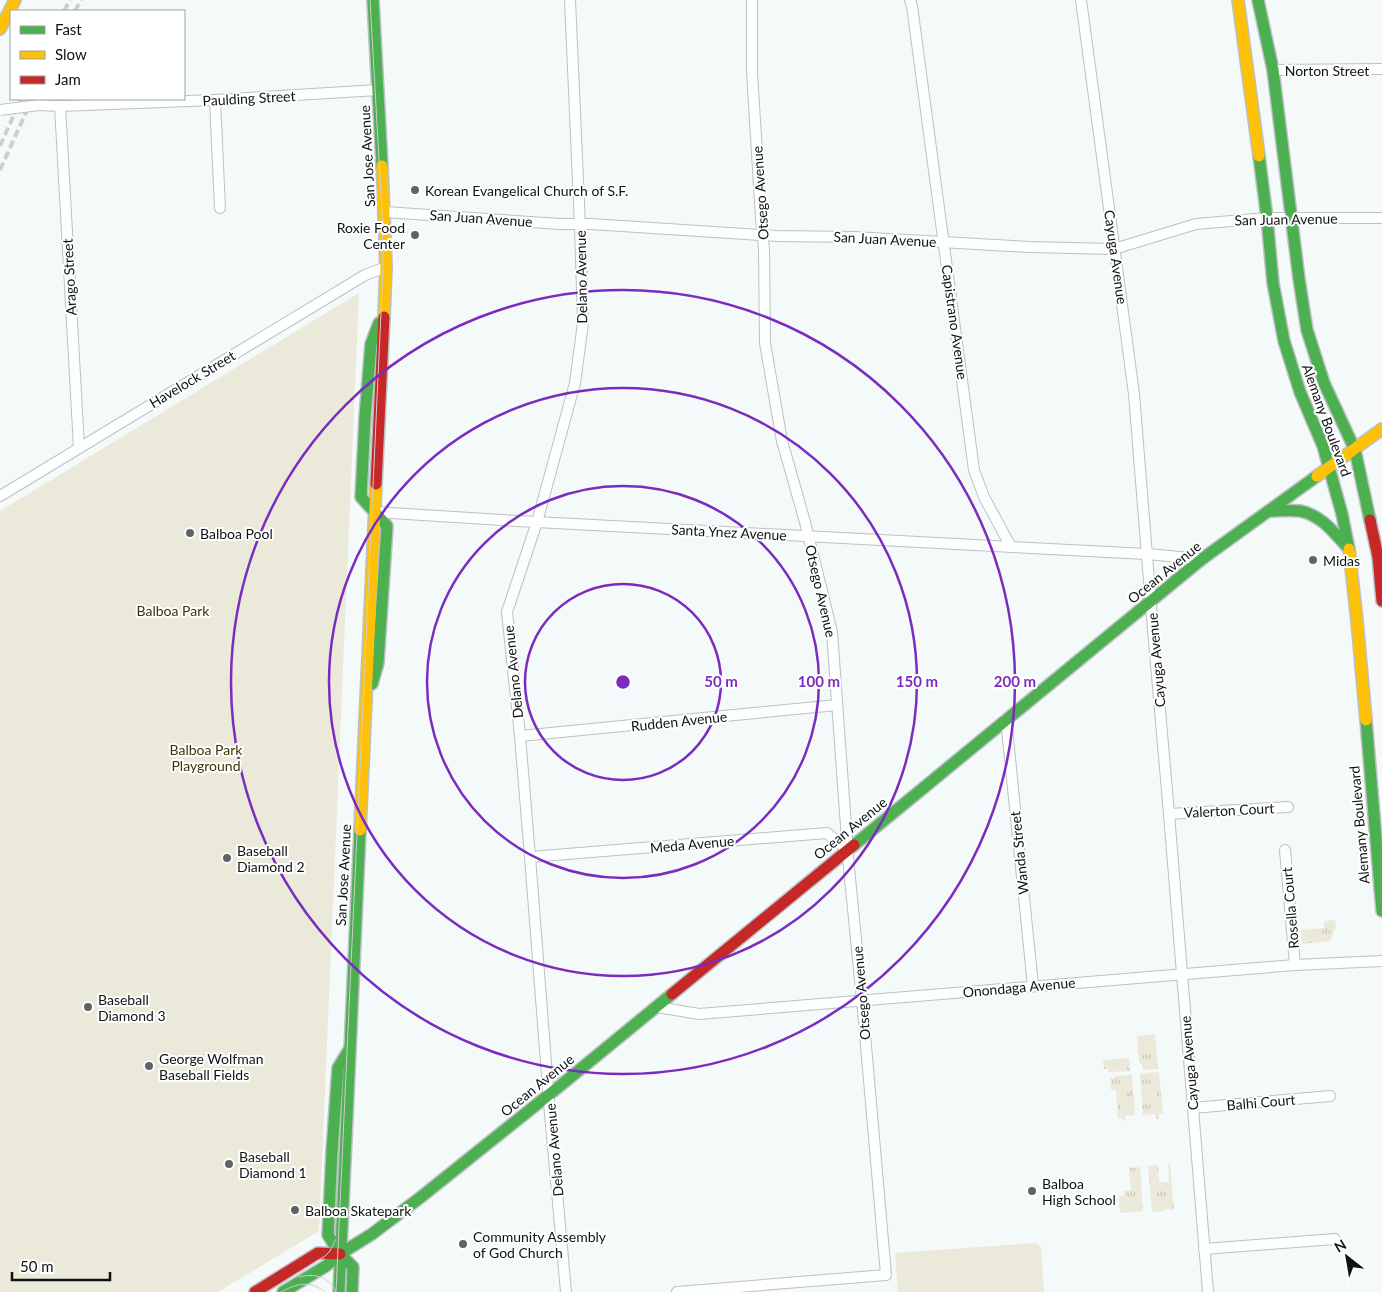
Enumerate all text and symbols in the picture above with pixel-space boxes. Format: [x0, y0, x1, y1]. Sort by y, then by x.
legend [10, 10, 185, 100]
text: Fast [55, 20, 82, 38]
text: Slow [55, 45, 87, 63]
street label: Norton Street [1285, 62, 1369, 79]
text: Jam [55, 70, 81, 88]
street label: Paulding Street [202, 87, 296, 109]
street label: San Jose Avenue [356, 105, 378, 207]
street label: Otsego Avenue [748, 145, 772, 241]
place label: Korean Evangelical Church of S.F. [425, 182, 628, 199]
marker: Korean Evangelical Church of S.F. [409, 184, 421, 196]
street label: San Juan Avenue [429, 206, 533, 230]
street label: Cayuga Avenue [1101, 209, 1131, 305]
street label: San Juan Avenue [1234, 210, 1338, 228]
place label: Roxie Food Center [337, 219, 405, 252]
street label: San Juan Avenue [833, 228, 937, 250]
marker: Roxie Food Center [409, 229, 421, 241]
street label: Delano Avenue [572, 230, 590, 324]
street label: Arago Street [58, 238, 80, 316]
street label: Capistrano Avenue [939, 263, 971, 381]
street label: Havelock Street [146, 347, 238, 411]
street label: Alemany Boulevard [1299, 361, 1355, 479]
street label: Santa Ynez Avenue [671, 520, 787, 544]
place label: Balboa Pool [200, 525, 273, 542]
marker: Balboa Pool [184, 527, 196, 539]
street label: Ocean Avenue [1124, 537, 1204, 607]
street label: Otsego Avenue [802, 543, 840, 639]
place label: Midas [1323, 552, 1360, 569]
marker: Midas [1307, 554, 1319, 566]
park label: Balboa Park [137, 602, 210, 619]
street label: Cayuga Avenue [1143, 612, 1169, 708]
street label: Delano Avenue [500, 625, 526, 719]
text: 50 m [704, 672, 738, 690]
text: 100 m [798, 672, 840, 690]
text: 150 m [896, 672, 938, 690]
text: 200 m [994, 672, 1036, 690]
centre of rings [614, 673, 632, 691]
street label: Rudden Avenue [630, 707, 728, 735]
park label: Balboa Park Playground [170, 741, 243, 774]
street label: Alemany Boulevard [1345, 765, 1373, 885]
street label: Ocean Avenue [810, 793, 890, 863]
street label: Valerton Court [1183, 799, 1275, 821]
street label: Wanda Street [1006, 810, 1032, 896]
street label: San Jose Avenue [332, 824, 354, 926]
street label: Meda Avenue [649, 832, 735, 856]
place label: Baseball Diamond 2 [237, 842, 305, 875]
marker: Baseball Diamond 2 [221, 852, 233, 864]
street label: Rosella Court [1278, 866, 1302, 950]
street label: Otsego Avenue [848, 945, 874, 1041]
street label: Onondaga Avenue [962, 974, 1076, 1000]
place label: Baseball Diamond 3 [98, 991, 166, 1024]
marker: Baseball Diamond 3 [82, 1001, 94, 1013]
street label: Cayuga Avenue [1176, 1015, 1202, 1111]
place label: George Wolfman Baseball Fields [159, 1050, 264, 1083]
street label: Ocean Avenue [497, 1050, 577, 1120]
marker: George Wolfman Baseball Fields [143, 1060, 155, 1072]
street label: Balhi Court [1226, 1091, 1296, 1113]
street label: Delano Avenue [541, 1103, 567, 1197]
place label: Baseball Diamond 1 [239, 1148, 307, 1181]
marker: Baseball Diamond 1 [223, 1158, 235, 1170]
place label: Balboa High School [1042, 1175, 1116, 1208]
marker: Balboa High School [1026, 1185, 1038, 1197]
place label: Balboa Skatepark [305, 1202, 412, 1219]
marker: Balboa Skatepark [289, 1204, 301, 1216]
place label: Community Assembly of God Church [473, 1228, 607, 1261]
north arrow [1322, 1232, 1372, 1282]
text: N [1331, 1235, 1349, 1255]
marker: Community Assembly of God Church [457, 1238, 469, 1250]
scale bar [12, 1250, 110, 1282]
text: 50 m [20, 1257, 54, 1275]

